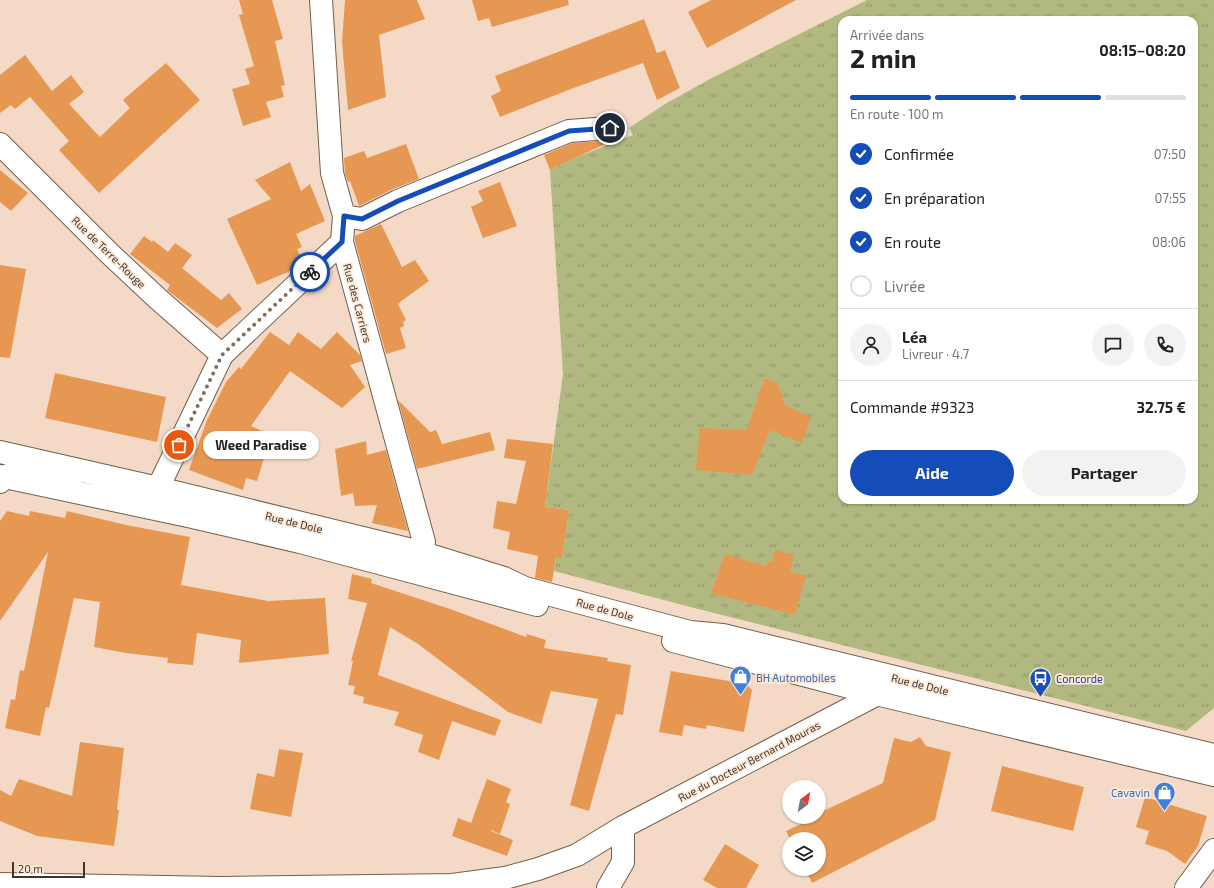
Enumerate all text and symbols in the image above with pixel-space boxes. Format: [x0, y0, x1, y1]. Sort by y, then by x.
text: Arrivée dans [850, 27, 924, 43]
text: 08:15–08:20 [1099, 41, 1186, 59]
text: 2 min [850, 42, 916, 73]
text: En route · 100 m [850, 106, 944, 122]
pin [593, 111, 627, 145]
icon: home [599, 117, 621, 139]
icon: check [850, 143, 872, 165]
text: Confirmée [884, 145, 954, 163]
text: 07:50 [1154, 146, 1186, 162]
icon: check [850, 187, 872, 209]
text: En préparation [884, 189, 985, 207]
text: 07:55 [1155, 190, 1186, 206]
street label: Rue de Terre-Rouge [69, 213, 149, 291]
icon: check [850, 231, 872, 253]
text: En route [884, 233, 941, 251]
text: 08:06 [1152, 234, 1186, 250]
courier [290, 252, 330, 292]
icon: bike [299, 261, 321, 283]
street label: Rue des Carriers [341, 262, 375, 344]
text: Livrée [884, 277, 925, 295]
button: person [850, 324, 892, 366]
button: chat [1092, 324, 1134, 366]
button: phone [1144, 324, 1186, 366]
text: Léa [902, 328, 927, 346]
text: Livreur · 4.7 [902, 346, 969, 362]
text: Commande #9323 [850, 398, 974, 416]
text: 32.75 € [1137, 398, 1186, 416]
pin [162, 428, 196, 462]
callout: Weed Paradise [203, 431, 319, 459]
icon: bag [168, 434, 190, 456]
text: Weed Paradise [215, 437, 307, 453]
button: Aide [850, 450, 1014, 496]
button: Partager [1022, 450, 1186, 496]
street label: Rue de Dole [264, 509, 324, 535]
street label: Rue de Dole [575, 595, 635, 623]
shop icon: BH Automobiles [728, 664, 754, 697]
bus stop icon: Concorde [1028, 665, 1054, 698]
place label: BH Automobiles [756, 671, 836, 684]
street label: Rue de Dole [890, 671, 950, 697]
place label: Concorde [1056, 672, 1103, 685]
street label: Rue du Docteur Bernard Mouras [676, 718, 823, 804]
shop icon: Cavavin [1152, 779, 1178, 812]
north arrow [782, 780, 826, 824]
map controls [782, 780, 826, 876]
place label: Cavavin [1111, 786, 1150, 799]
button: layers [782, 832, 826, 876]
scale bar [12, 860, 85, 879]
text: 20 m [18, 862, 43, 875]

